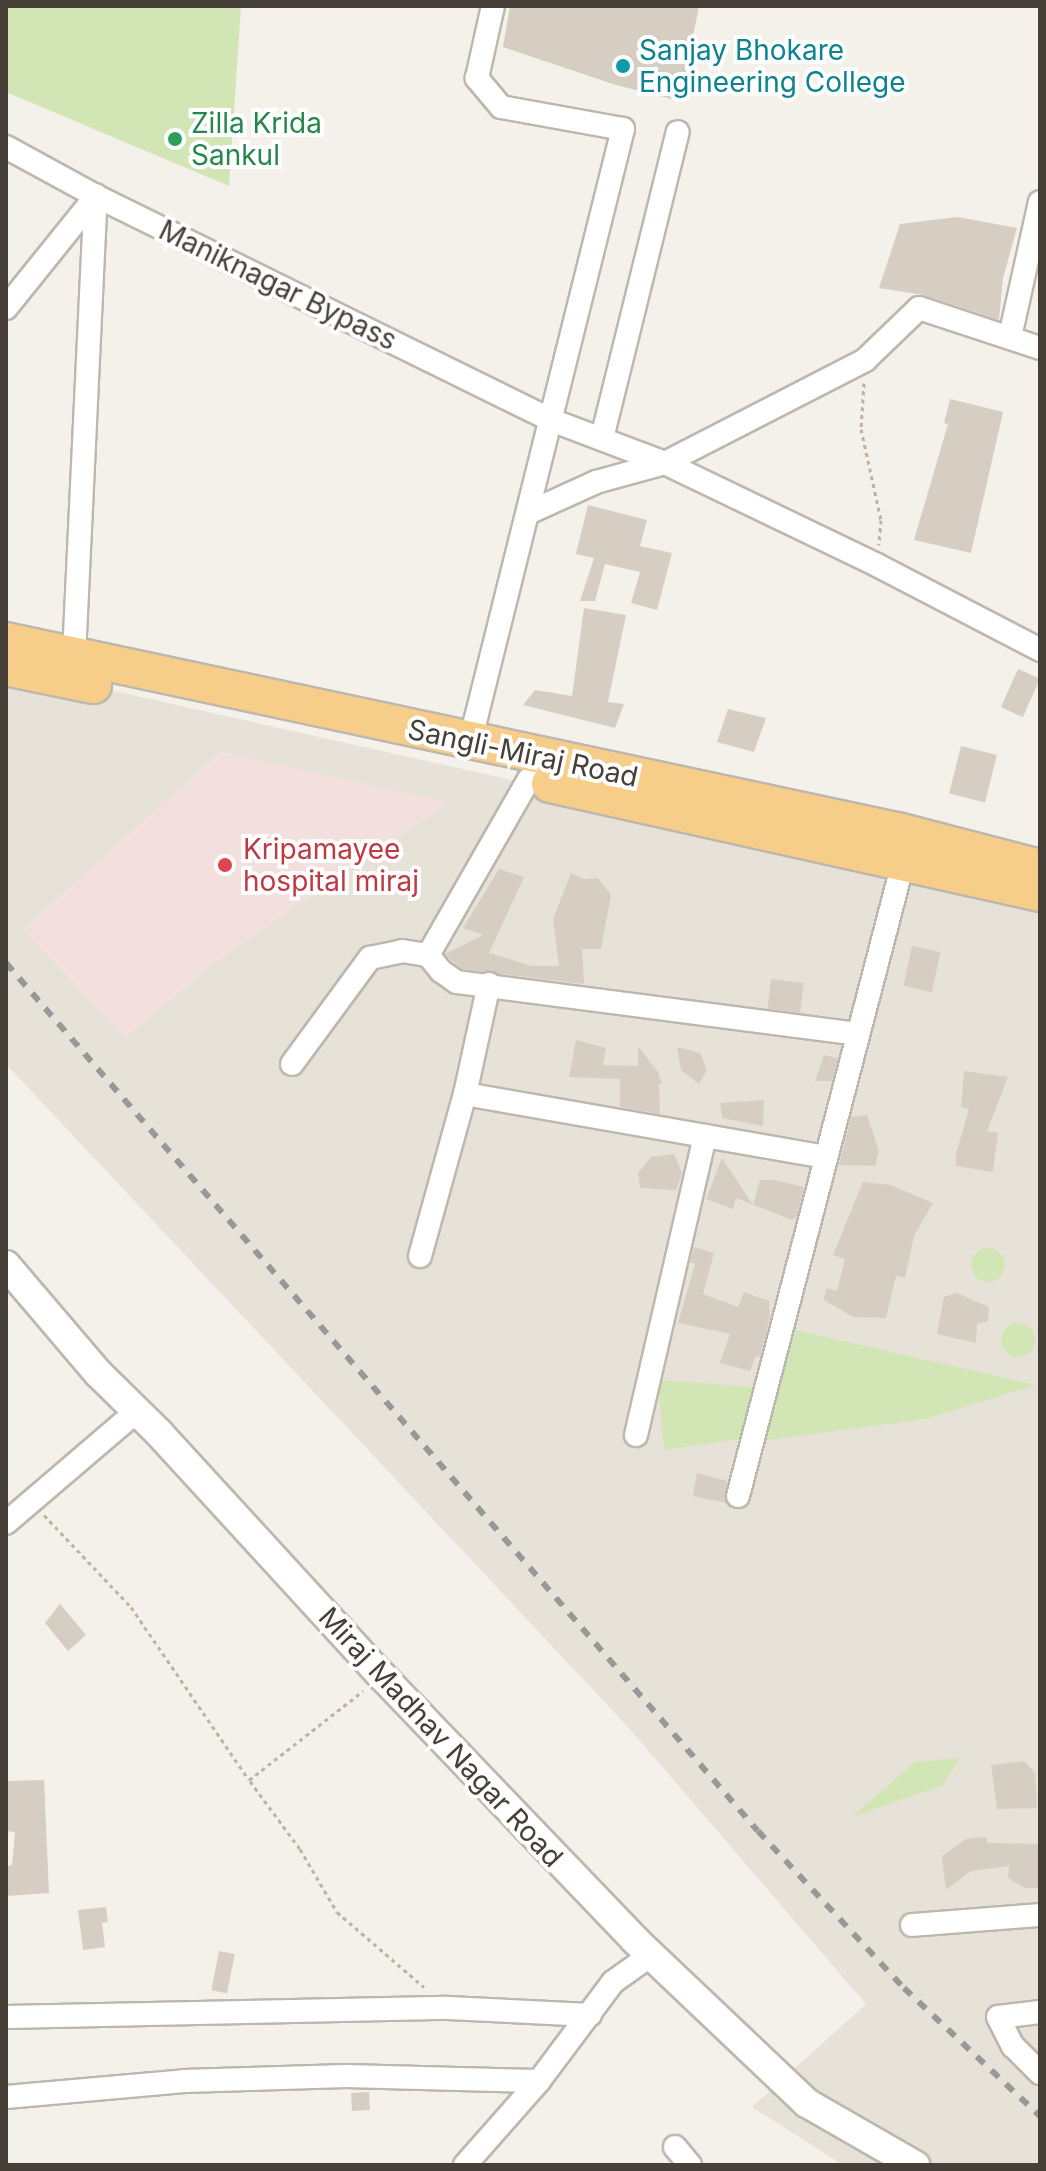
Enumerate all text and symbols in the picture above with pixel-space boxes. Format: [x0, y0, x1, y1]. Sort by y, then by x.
place label: Sanjay Bhokare Engineering College [639, 33, 905, 99]
marker: Sanjay Bhokare Engineering College [614, 57, 632, 75]
place label: Zilla Krida Sankul [191, 106, 322, 172]
marker: Zilla Krida Sankul [166, 130, 184, 148]
street label: Maniknagar Bypass [154, 213, 402, 357]
street label: Sangli-Miraj Road [405, 712, 641, 794]
place label: Kripamayee hospital miraj [243, 832, 419, 898]
marker: Kripamayee hospital miraj [214, 854, 236, 876]
street label: Miraj Madhav Nagar Road [312, 1600, 570, 1874]

